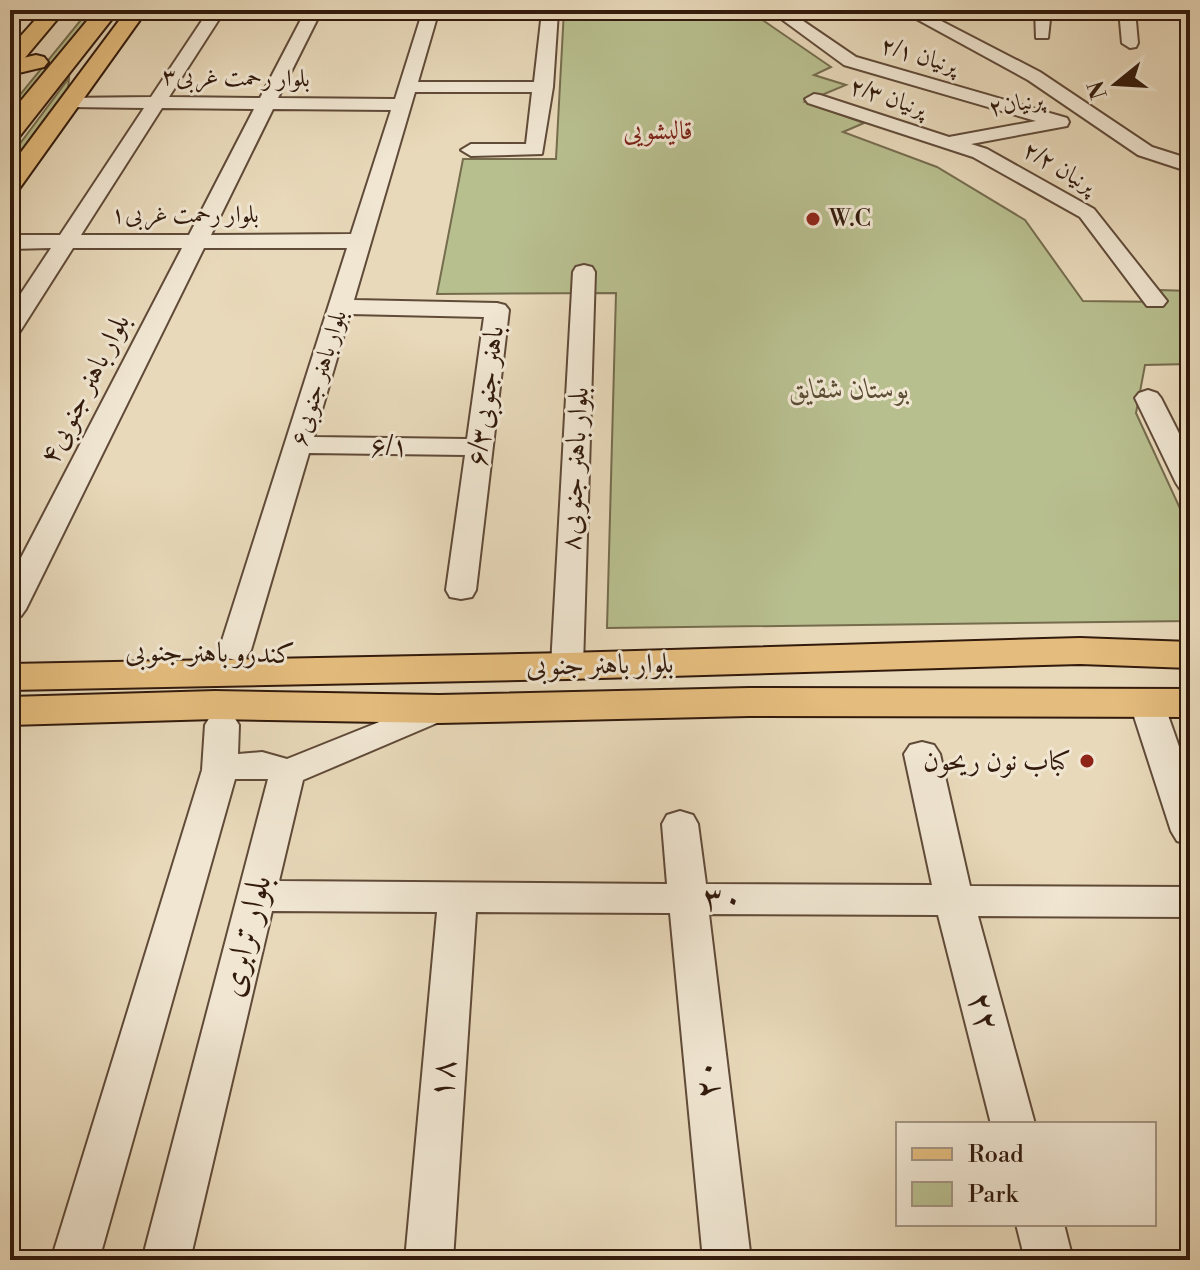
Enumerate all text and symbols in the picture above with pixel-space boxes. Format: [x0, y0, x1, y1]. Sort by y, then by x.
street label: پرنیان ۲/۱ [877, 31, 964, 82]
north arrow [1076, 44, 1156, 124]
street label: بلوار رحمت غربی۳ [162, 62, 310, 95]
street label: پرنیان ۲/۳ [846, 72, 933, 125]
text: N [1083, 77, 1114, 102]
street label: پرنیان۲ [986, 84, 1049, 124]
district label: قالیشویی [623, 115, 693, 147]
street label: پرنیان ۲/۲ [1017, 135, 1103, 202]
street label: بلوار رحمت غربی۱ [111, 200, 259, 231]
place label: W.C [828, 204, 871, 234]
marker: W.C [804, 210, 822, 228]
street label: بلوار باهنر جنوبی۶ [284, 306, 355, 450]
street label: بلوار باهنر جنوبی۴ [32, 308, 139, 470]
street label: ۶/۳باهنر جنوبی [460, 324, 513, 468]
park label: بوستان شقایق [788, 372, 910, 407]
street label: ۸بلوار باهنر جنوبی [553, 386, 598, 552]
street label: ۶/۱ [370, 429, 408, 464]
street label: کندرو باهنر جنوبی [125, 634, 295, 673]
street label: بلوار باهنر جنوبی [526, 646, 674, 685]
place label: کباب نون ریحون [923, 744, 1071, 779]
marker: کباب نون ریحون [1078, 752, 1096, 770]
street label: بلوار ترابری [211, 871, 281, 1001]
street label: ۳۰ [703, 878, 743, 920]
street label: ۲۲ [958, 987, 1008, 1037]
street label: ۱۸ [420, 1057, 466, 1101]
street label: ۲۰ [684, 1057, 730, 1101]
legend [896, 1122, 1156, 1226]
text: Road [968, 1140, 1024, 1170]
text: Park [968, 1180, 1019, 1210]

